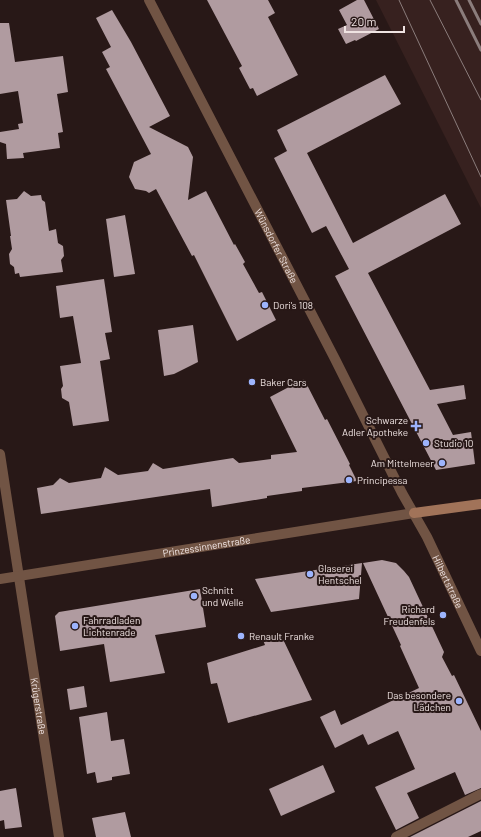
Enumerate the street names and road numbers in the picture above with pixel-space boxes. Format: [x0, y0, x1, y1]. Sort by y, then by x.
street label: Wünsdorfer Straße [252, 207, 301, 285]
street label: Prinzessinnenstraße [162, 533, 251, 559]
street label: Hilbertstraße [430, 553, 466, 610]
street label: Krügerstraße [29, 677, 49, 735]

